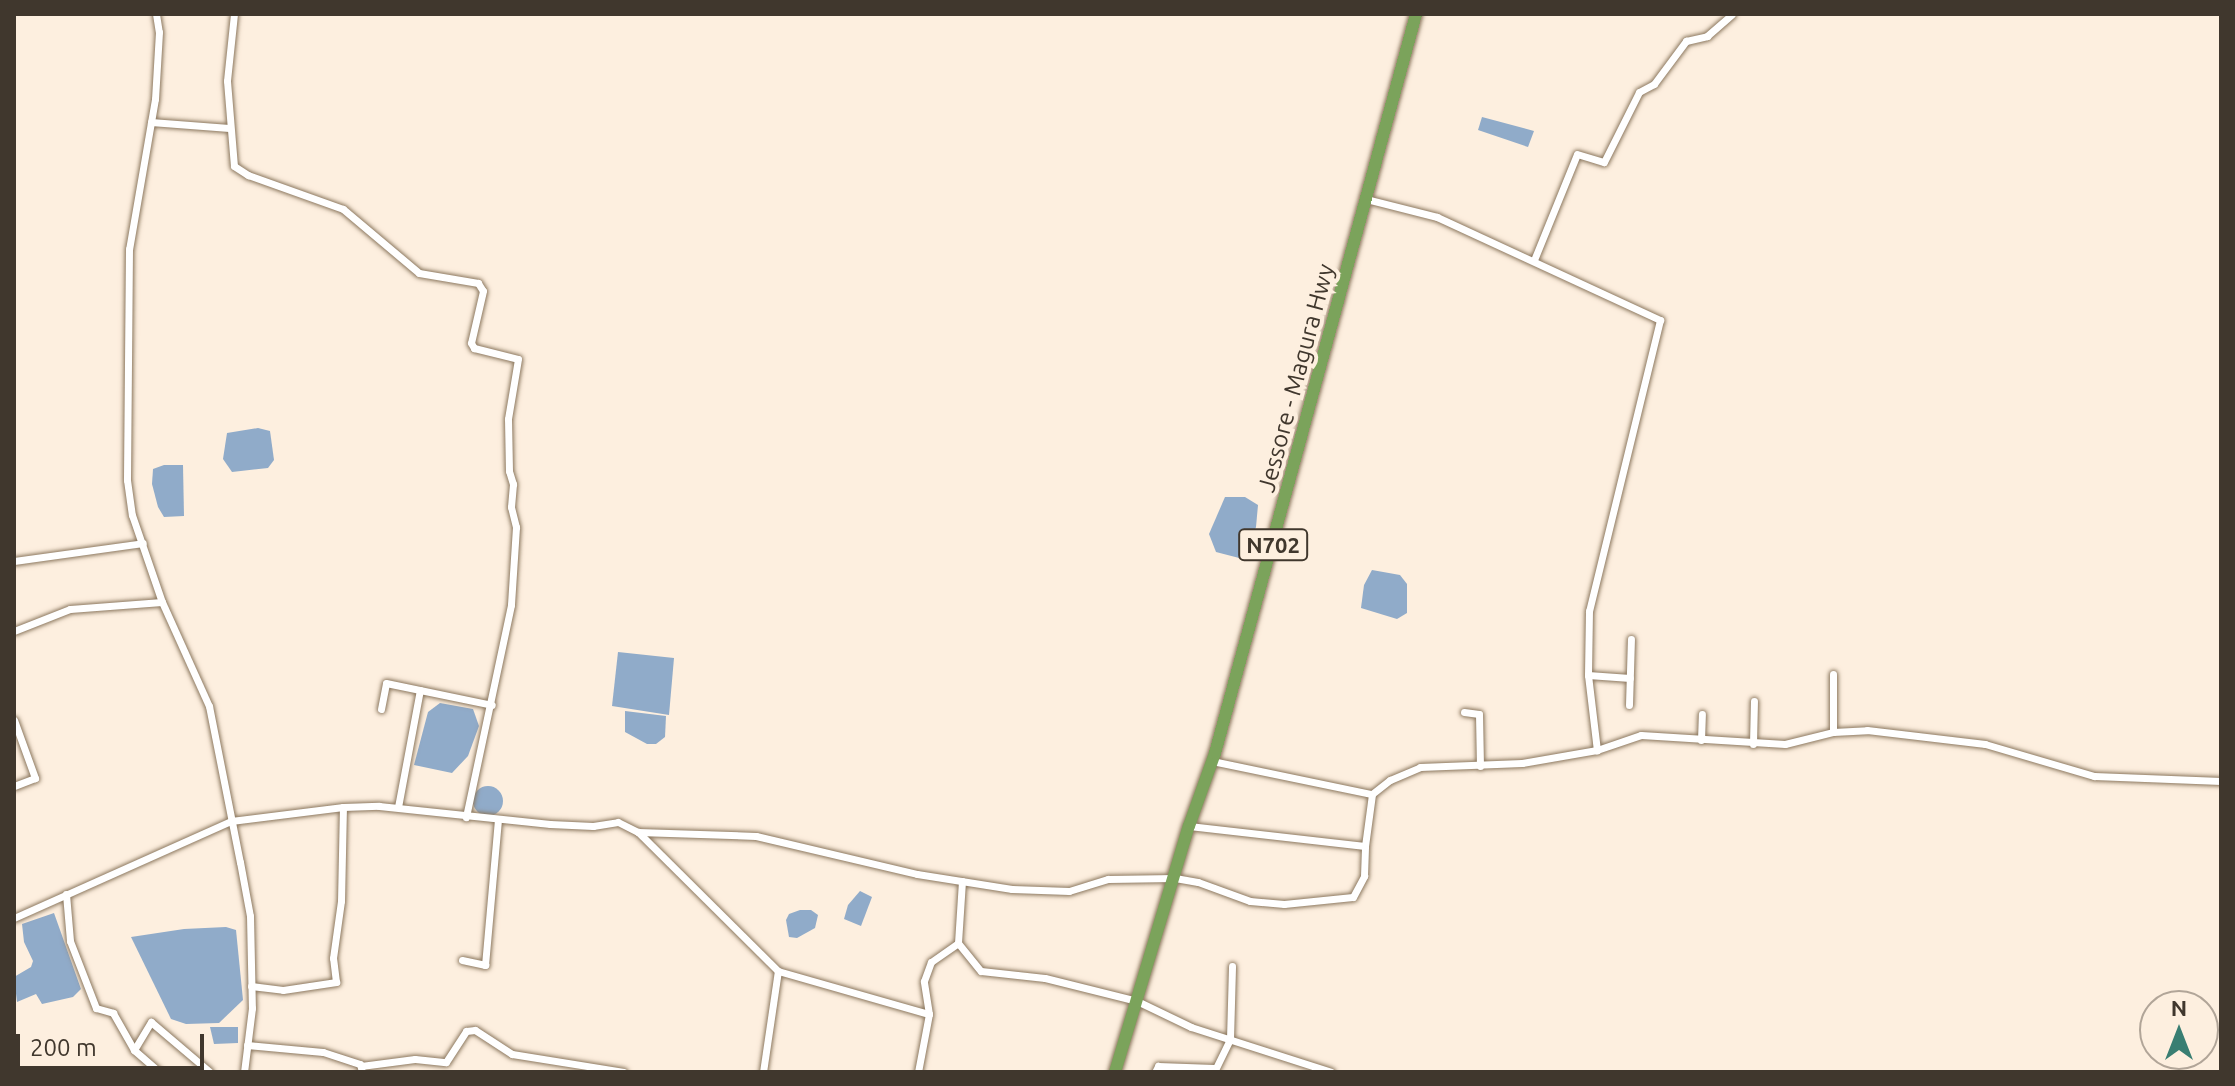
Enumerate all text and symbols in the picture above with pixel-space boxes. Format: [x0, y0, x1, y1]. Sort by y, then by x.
street label: Jessore - Magura Hwy [1252, 261, 1340, 495]
road number: N702 [1237, 527, 1309, 563]
north arrow [2139, 990, 2219, 1070]
text: N [2171, 995, 2187, 1020]
scale bar [20, 1018, 208, 1068]
text: 200 m [30, 1034, 97, 1061]

